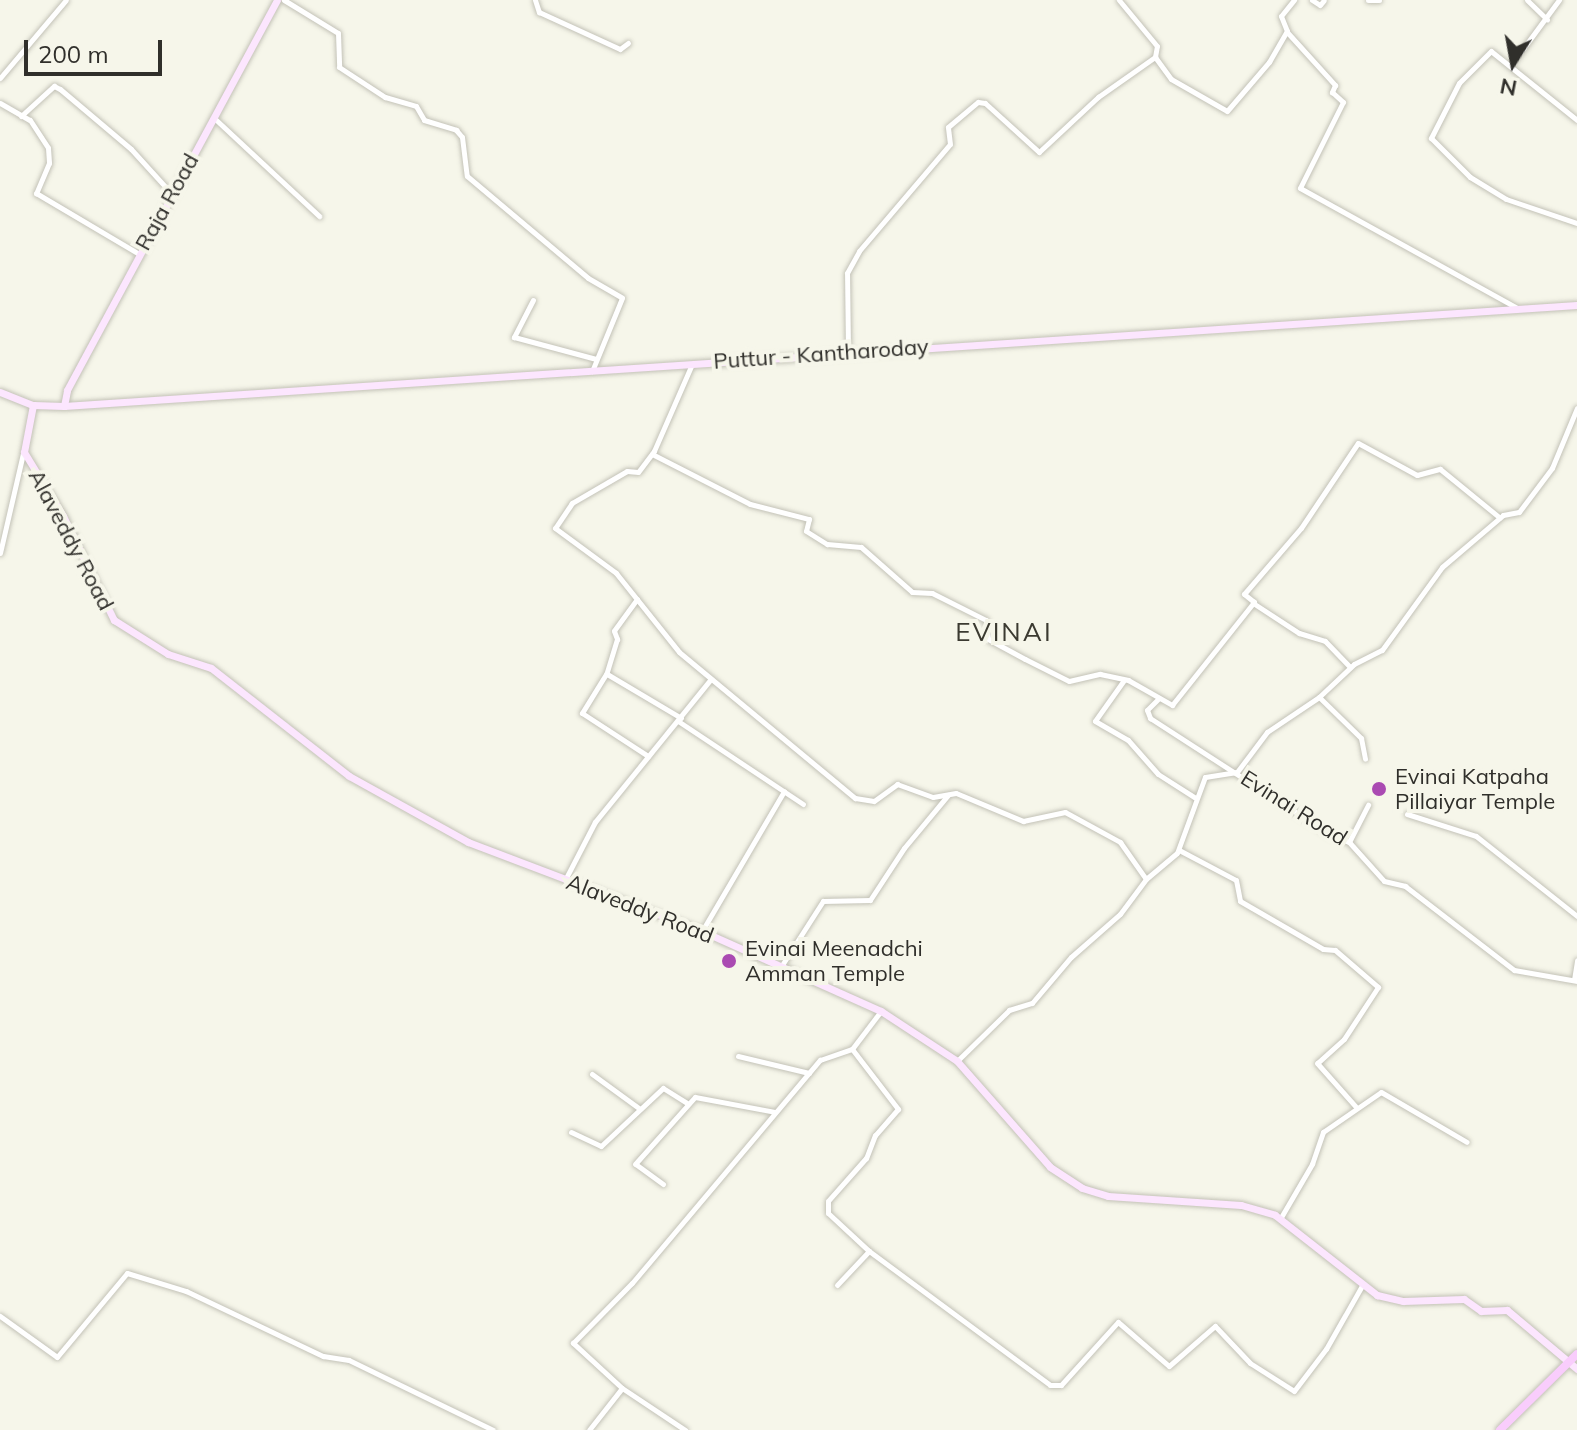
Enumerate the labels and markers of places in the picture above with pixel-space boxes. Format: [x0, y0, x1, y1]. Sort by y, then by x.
place label: Evinai Katpaha Pillaiyar Temple [1395, 763, 1555, 814]
marker: Evinai Katpaha Pillaiyar Temple [1370, 780, 1388, 798]
place label: Evinai Meenadchi Amman Temple [745, 935, 923, 986]
marker: Evinai Meenadchi Amman Temple [720, 952, 738, 970]

